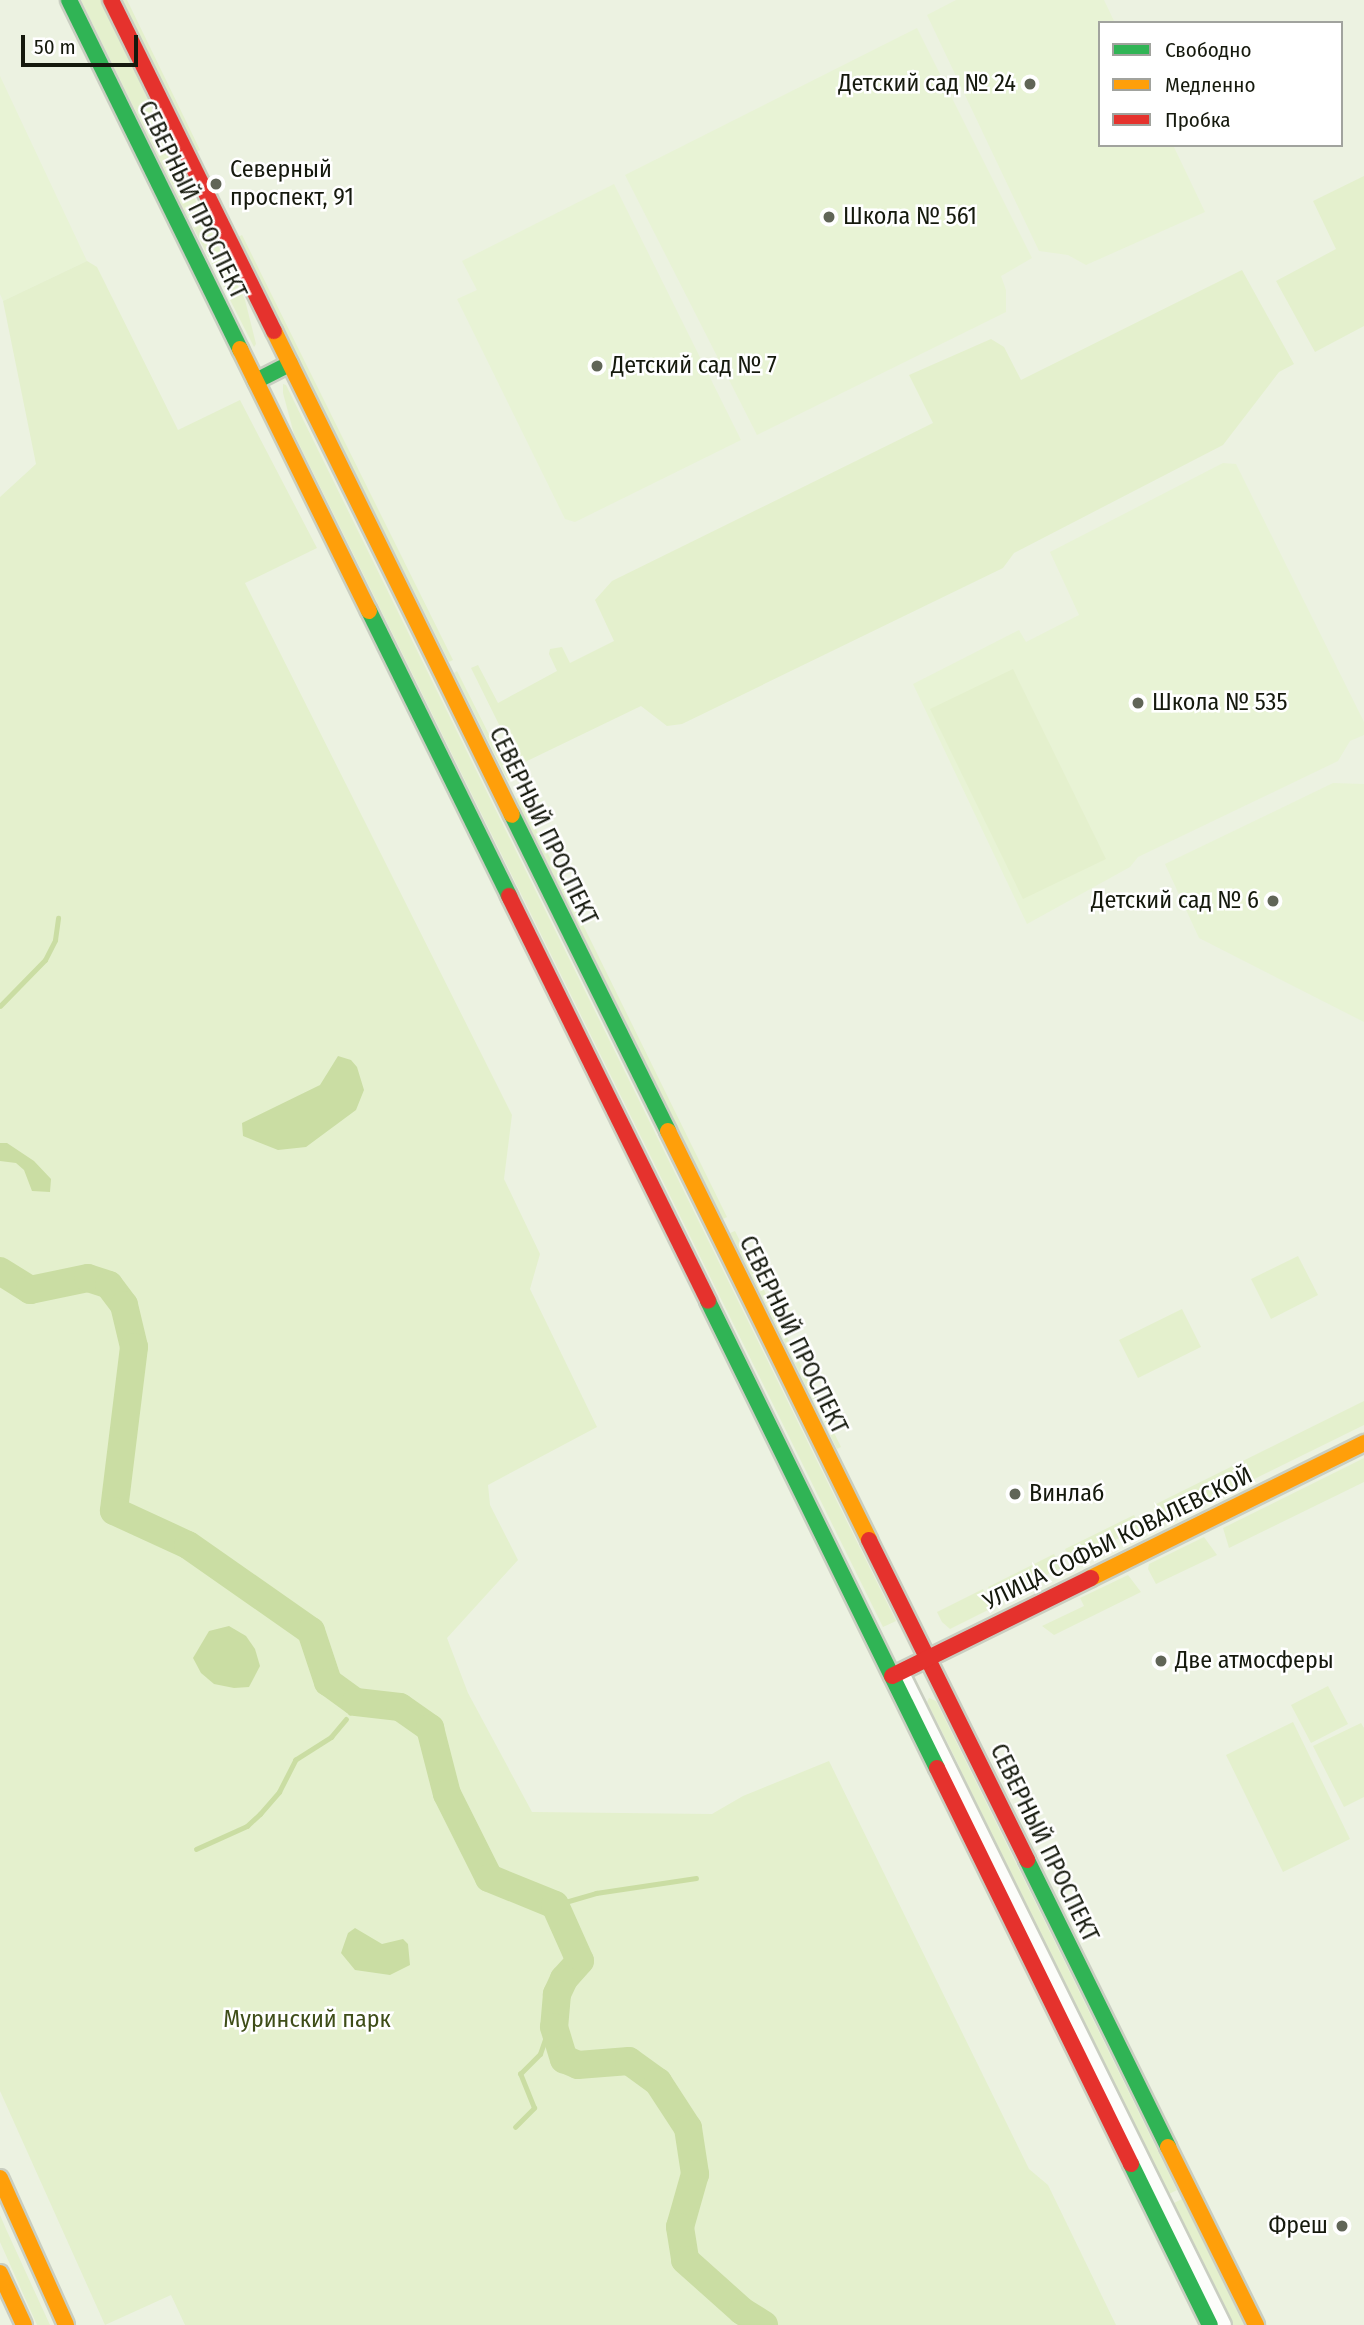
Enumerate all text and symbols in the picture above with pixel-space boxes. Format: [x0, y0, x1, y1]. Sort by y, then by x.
scale bar [24, 21, 142, 65]
legend [1098, 21, 1343, 147]
text: 50 m [34, 34, 76, 60]
text: Свободно [1165, 37, 1251, 63]
place label: Детский сад № 24 [838, 70, 1016, 98]
text: Медленно [1165, 72, 1255, 98]
marker: Детский сад № 24 [1022, 76, 1038, 92]
street label: СЕВЕРНЫЙ ПРОСПЕКТ [132, 96, 252, 304]
text: Пробка [1165, 107, 1231, 133]
place label: Северный проспект, 91 [230, 156, 354, 212]
marker: Северный проспект, 91 [208, 176, 224, 192]
place label: Школа № 561 [843, 203, 977, 231]
marker: Школа № 561 [821, 209, 837, 225]
place label: Детский сад № 7 [611, 352, 777, 380]
marker: Детский сад № 7 [589, 358, 605, 374]
place label: Школа № 535 [1152, 689, 1287, 717]
marker: Школа № 535 [1130, 695, 1146, 711]
street label: СЕВЕРНЫЙ ПРОСПЕКТ [483, 722, 603, 930]
place label: Детский сад № 6 [1091, 887, 1259, 915]
marker: Детский сад № 6 [1265, 893, 1281, 909]
street label: СЕВЕРНЫЙ ПРОСПЕКТ [733, 1231, 853, 1439]
street label: УЛИЦА СОФЬИ КОВАЛЕВСКОЙ [979, 1461, 1257, 1617]
place label: Винлаб [1029, 1480, 1104, 1508]
marker: Винлаб [1007, 1486, 1023, 1502]
place label: Две атмосферы [1175, 1647, 1334, 1675]
marker: Две атмосферы [1153, 1653, 1169, 1669]
street label: СЕВЕРНЫЙ ПРОСПЕКТ [984, 1739, 1104, 1947]
park label: Муринский парк [223, 2006, 391, 2034]
place label: Фреш [1269, 2212, 1328, 2240]
marker: Фреш [1334, 2218, 1350, 2234]

